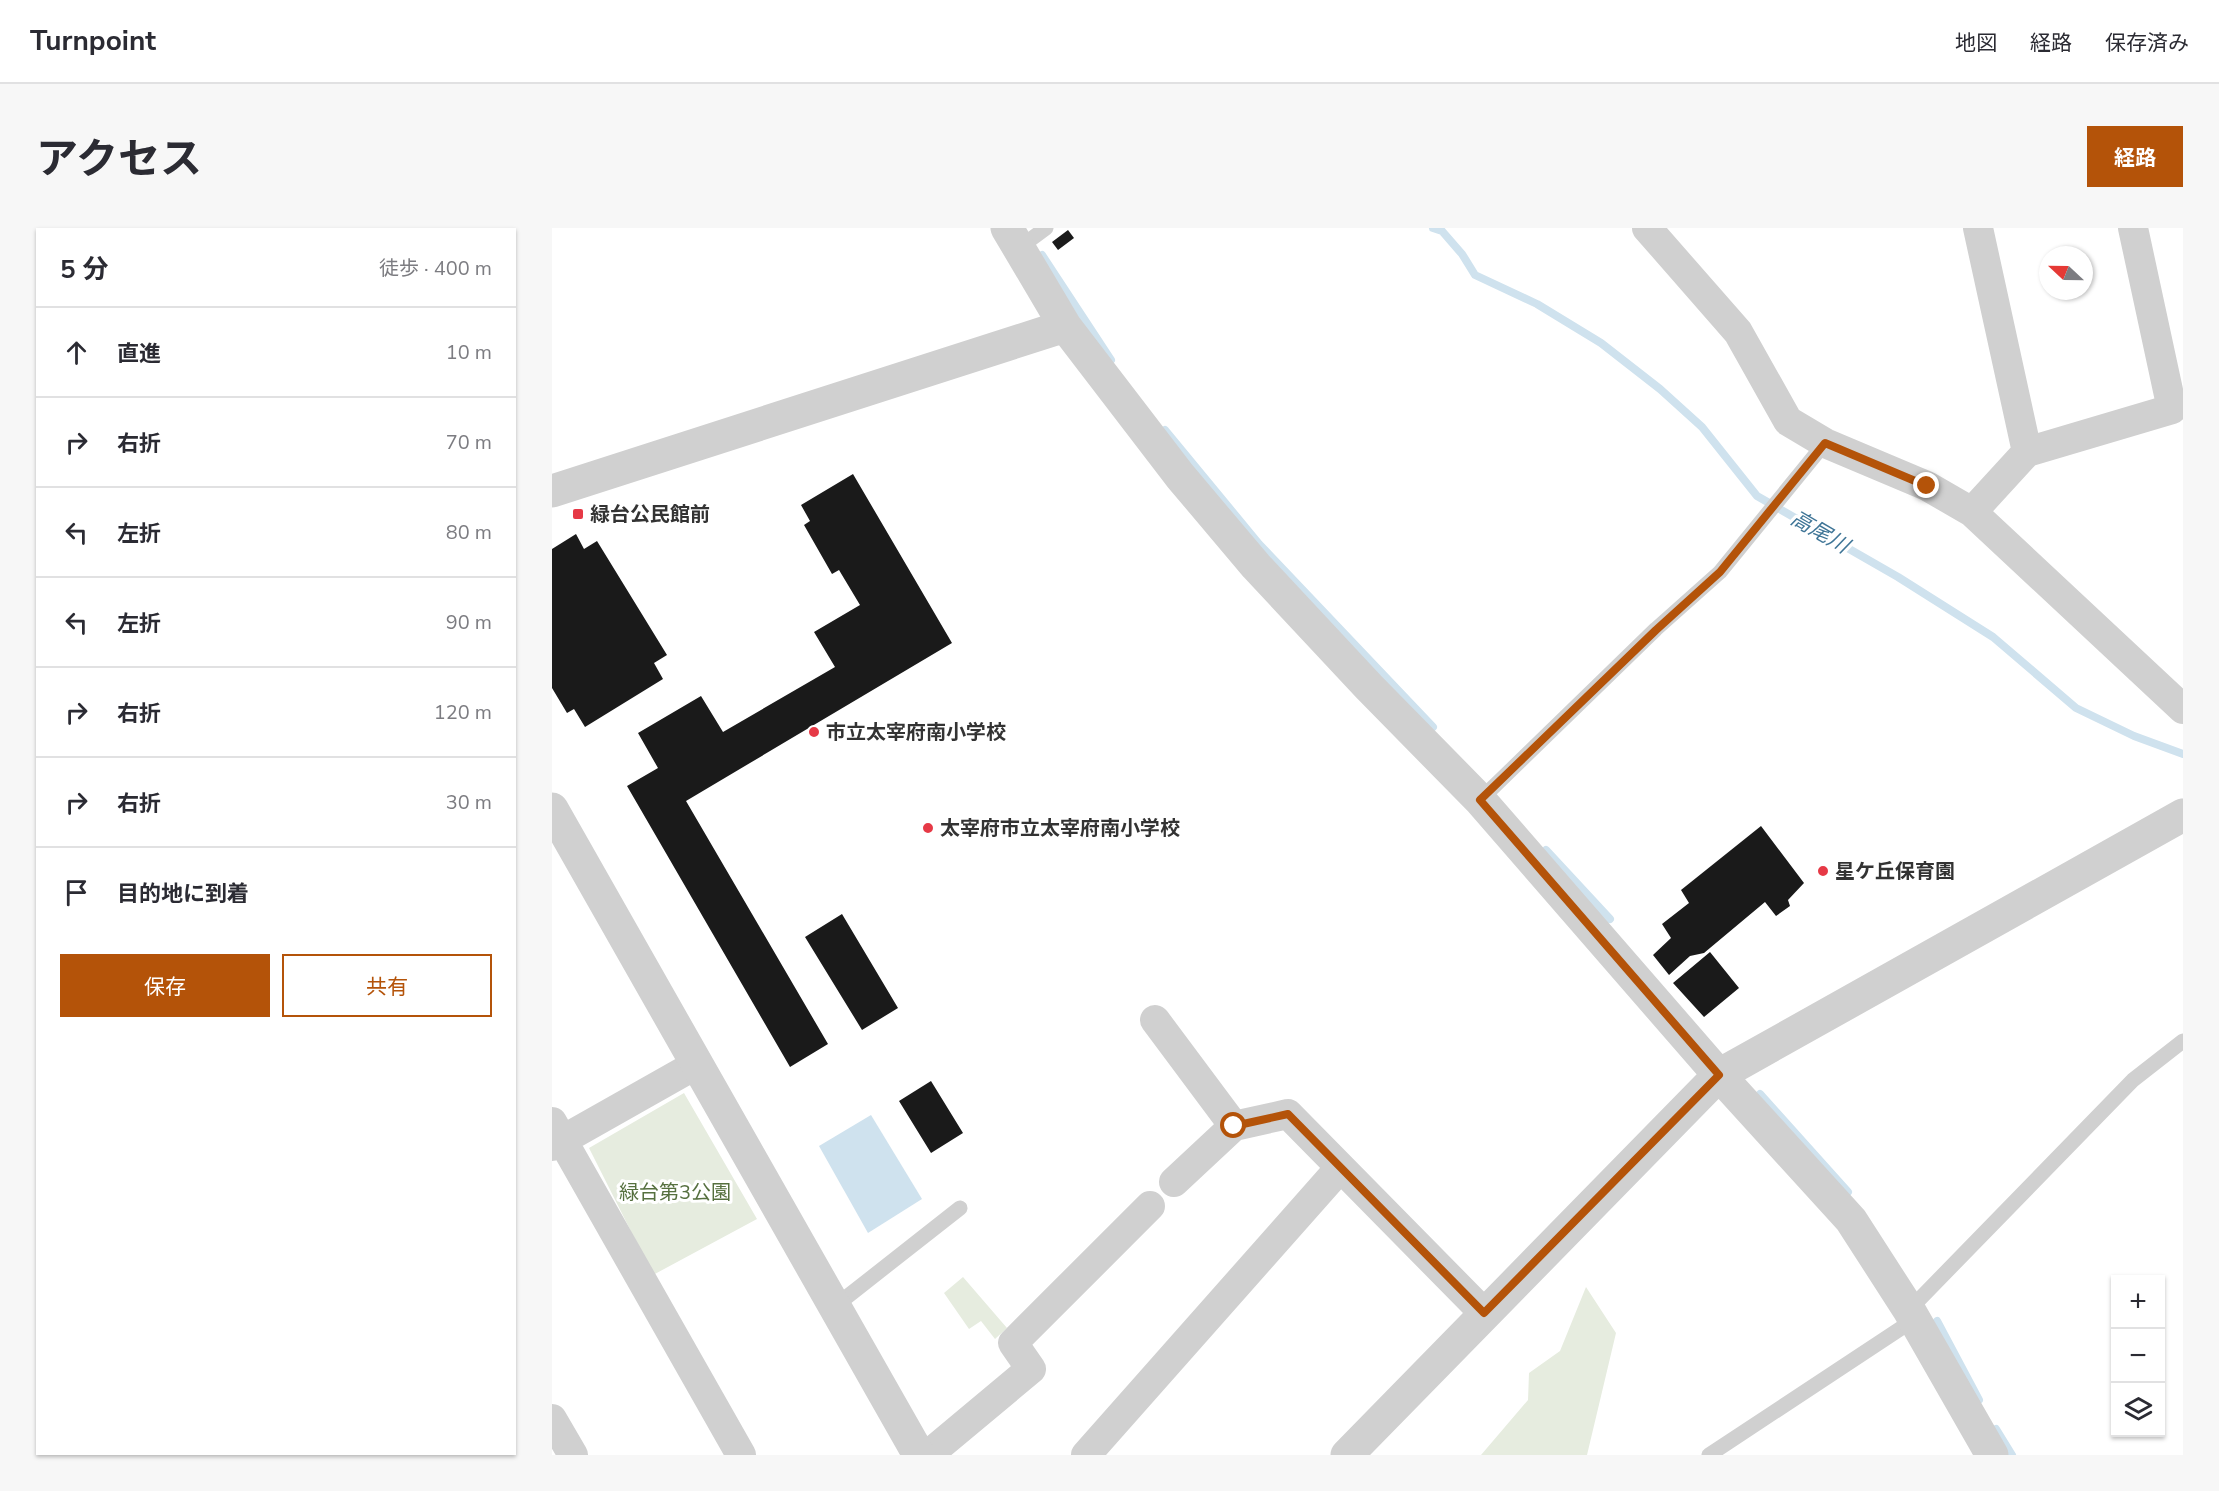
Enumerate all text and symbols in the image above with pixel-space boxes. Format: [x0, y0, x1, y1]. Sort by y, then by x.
text: Turnpoint [30, 22, 156, 60]
text: 地図 [1955, 29, 1997, 57]
text: 経路 [2030, 29, 2072, 57]
text: 保存済み [2105, 29, 2189, 57]
button: 経路 [2087, 126, 2183, 187]
text: アクセス [36, 131, 202, 188]
north arrow [2039, 246, 2093, 300]
text: 5 分 [60, 252, 109, 287]
text: 徒歩 · 400 m [379, 255, 492, 282]
icon: ahead [60, 336, 93, 369]
text: 直進 [117, 339, 161, 369]
text: 10 m [446, 339, 492, 366]
icon: right [60, 426, 93, 459]
text: 右折 [117, 429, 161, 459]
text: 70 m [446, 429, 492, 456]
route end [1913, 472, 1939, 498]
place label: 緑台公民館前 [590, 501, 710, 528]
water label: 高尾川 [1786, 504, 1856, 561]
marker: 緑台公民館前 [571, 507, 585, 521]
icon: left [60, 516, 93, 549]
text: 左折 [117, 519, 161, 549]
text: 80 m [446, 519, 492, 546]
icon: left [60, 606, 93, 639]
text: 左折 [117, 609, 161, 639]
text: 90 m [446, 609, 492, 636]
icon: right [60, 696, 93, 729]
text: 右折 [117, 699, 161, 729]
text: 120 m [434, 699, 492, 726]
place label: 市立太宰府南小学校 [826, 719, 1006, 746]
marker: 市立太宰府南小学校 [807, 725, 821, 739]
icon: right [60, 786, 93, 819]
text: 右折 [117, 789, 161, 819]
text: 30 m [446, 789, 492, 816]
place label: 太宰府市立太宰府南小学校 [940, 815, 1180, 842]
marker: 太宰府市立太宰府南小学校 [921, 821, 935, 835]
place label: 星ケ丘保育園 [1835, 858, 1955, 885]
marker: 星ケ丘保育園 [1816, 864, 1830, 878]
icon: arrive [60, 876, 93, 909]
text: 目的地に到着 [117, 879, 249, 909]
button: 保存 [60, 954, 270, 1017]
button: 共有 [282, 954, 492, 1017]
route start [1220, 1112, 1246, 1138]
park label: 緑台第3公園 [619, 1179, 731, 1206]
map controls [2111, 1275, 2165, 1437]
button: + [2111, 1275, 2165, 1329]
button: − [2111, 1329, 2165, 1383]
button: layers [2111, 1383, 2165, 1437]

